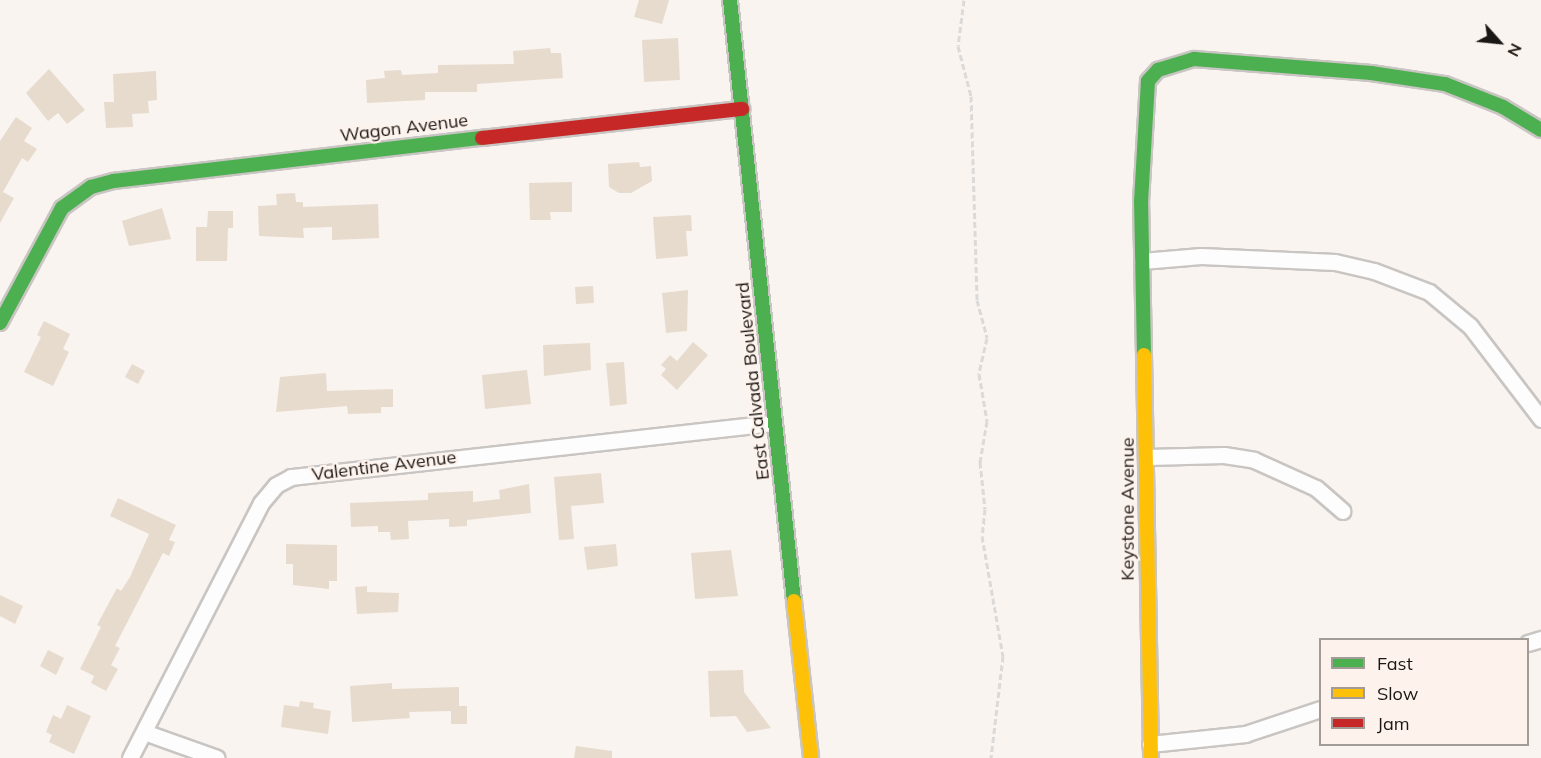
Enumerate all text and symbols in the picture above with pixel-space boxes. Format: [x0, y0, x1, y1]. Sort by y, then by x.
north arrow [1469, 12, 1529, 72]
text: N [1503, 40, 1527, 60]
street label: Wagon Avenue [339, 109, 469, 147]
street label: East Calvada Boulevard [732, 281, 774, 481]
street label: Keystone Avenue [1117, 437, 1139, 581]
street label: Valentine Avenue [311, 446, 457, 486]
legend [1319, 638, 1529, 746]
text: Fast [1377, 652, 1413, 675]
text: Slow [1377, 682, 1418, 705]
text: Jam [1377, 712, 1410, 735]

